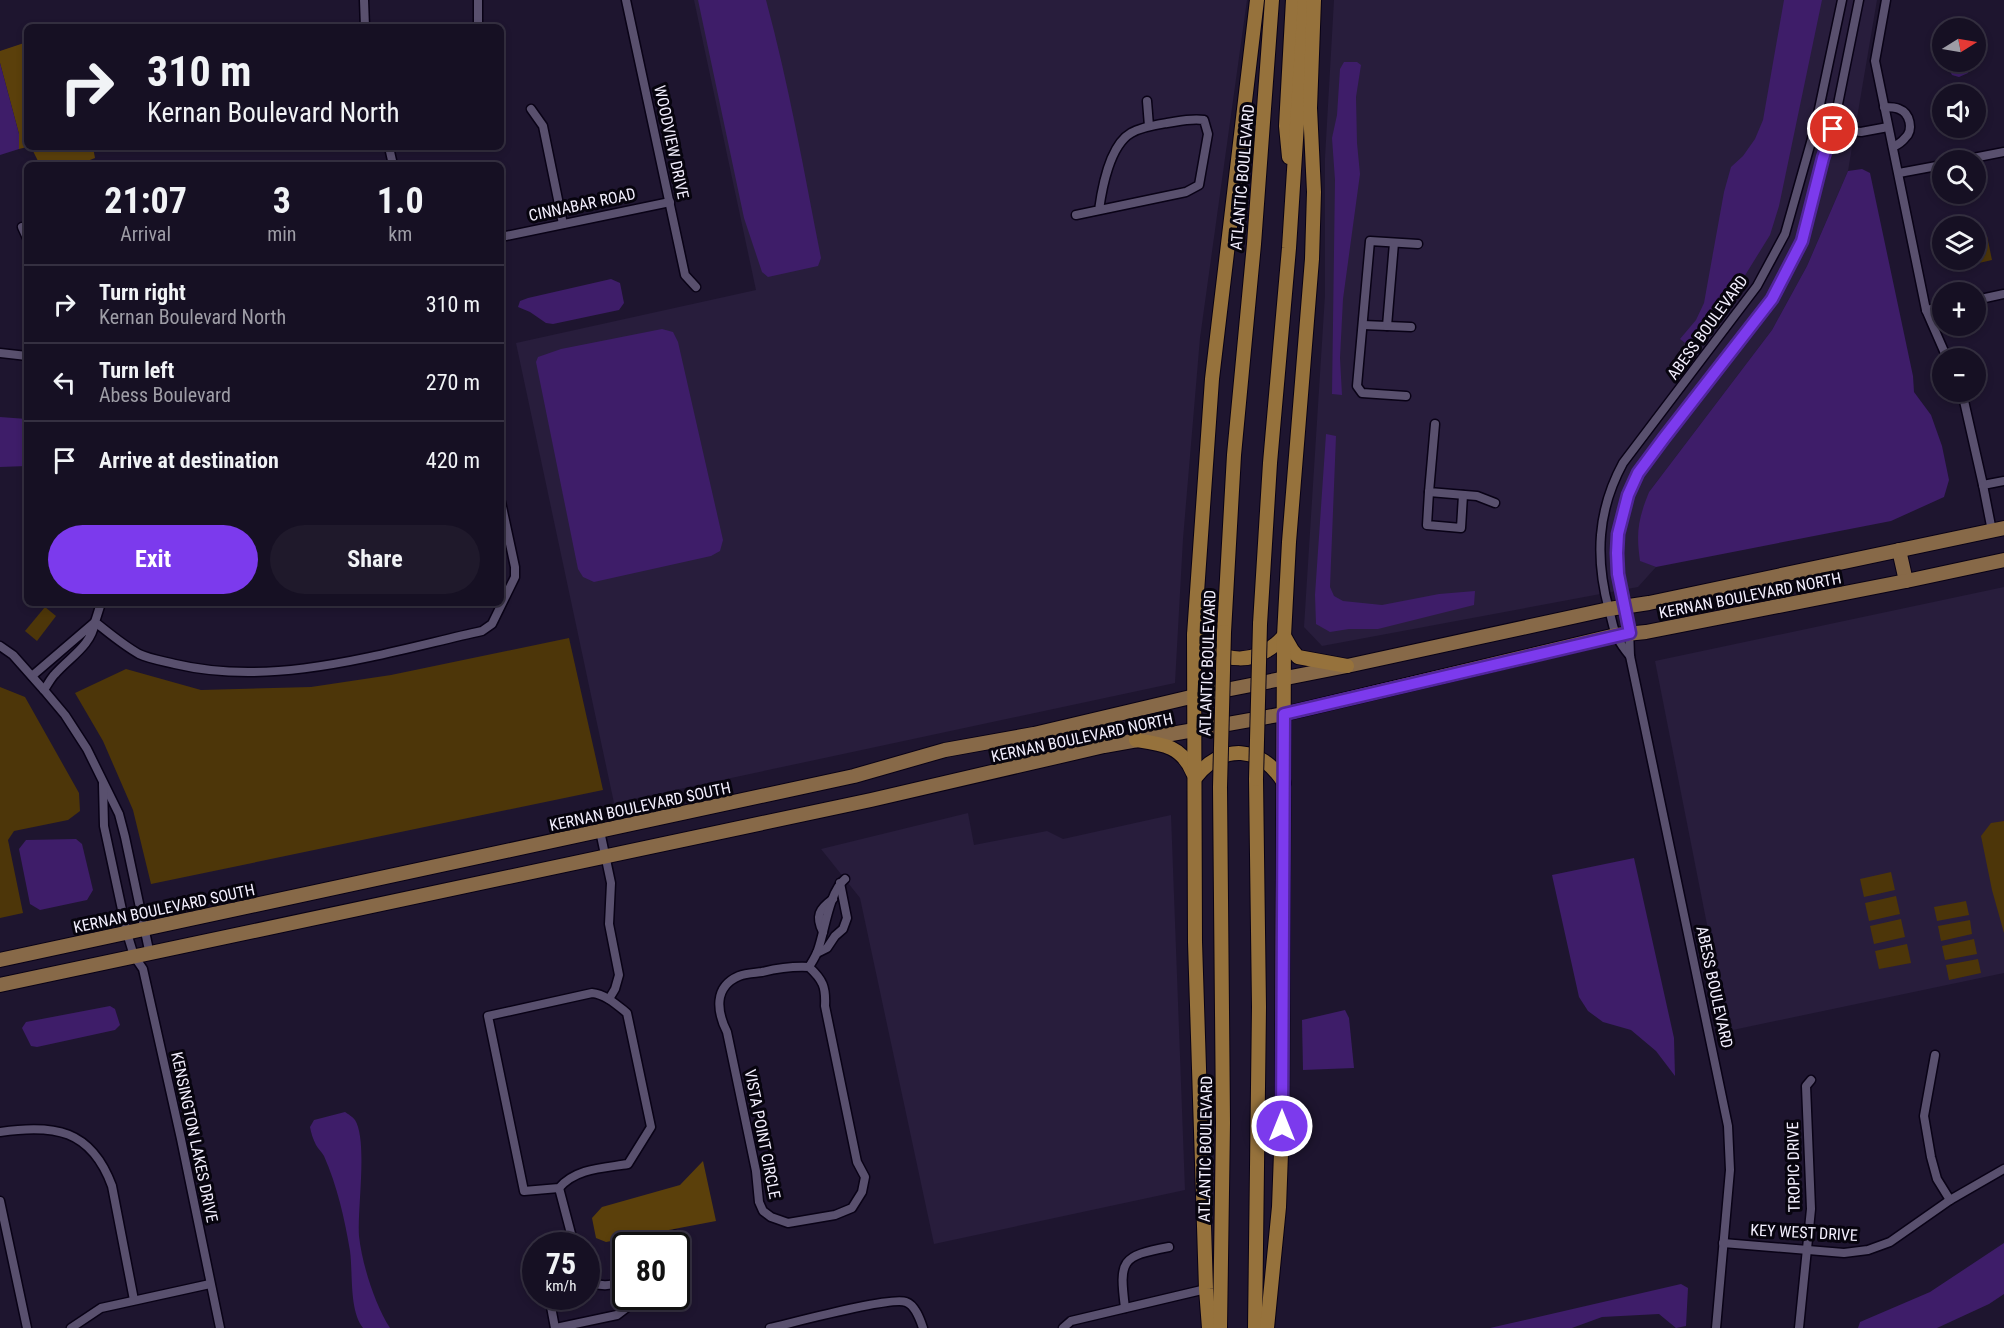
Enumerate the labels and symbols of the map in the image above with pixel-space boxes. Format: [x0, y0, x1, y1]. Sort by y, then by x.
north arrow [1932, 18, 1986, 72]
street label: WOODVIEW DRIVE [650, 84, 693, 201]
street label: ATLANTIC BOULEVARD [1227, 103, 1258, 251]
pin [1807, 103, 1858, 154]
street label: CINNABAR ROAD [527, 184, 637, 225]
street label: ABESS BOULEVARD [1663, 271, 1752, 383]
street label: KERNAN BOULEVARD NORTH [1657, 568, 1843, 623]
street label: ATLANTIC BOULEVARD [1195, 590, 1220, 737]
street label: KERNAN BOULEVARD NORTH [989, 709, 1175, 766]
street label: KERNAN BOULEVARD SOUTH [548, 778, 733, 835]
street label: KERNAN BOULEVARD SOUTH [72, 880, 257, 937]
street label: ABESS BOULEVARD [1692, 924, 1737, 1050]
street label: KENSINGTON LAKES DRIVE [167, 1050, 222, 1224]
street label: VISTA POINT CIRCLE [741, 1068, 784, 1201]
street label: ATLANTIC BOULEVARD [1195, 1076, 1216, 1222]
position arrow [1250, 1094, 1314, 1158]
street label: TROPIC DRIVE [1783, 1121, 1804, 1212]
street label: KEY WEST DRIVE [1750, 1220, 1858, 1245]
speed limit sign: 80 [612, 1232, 690, 1310]

